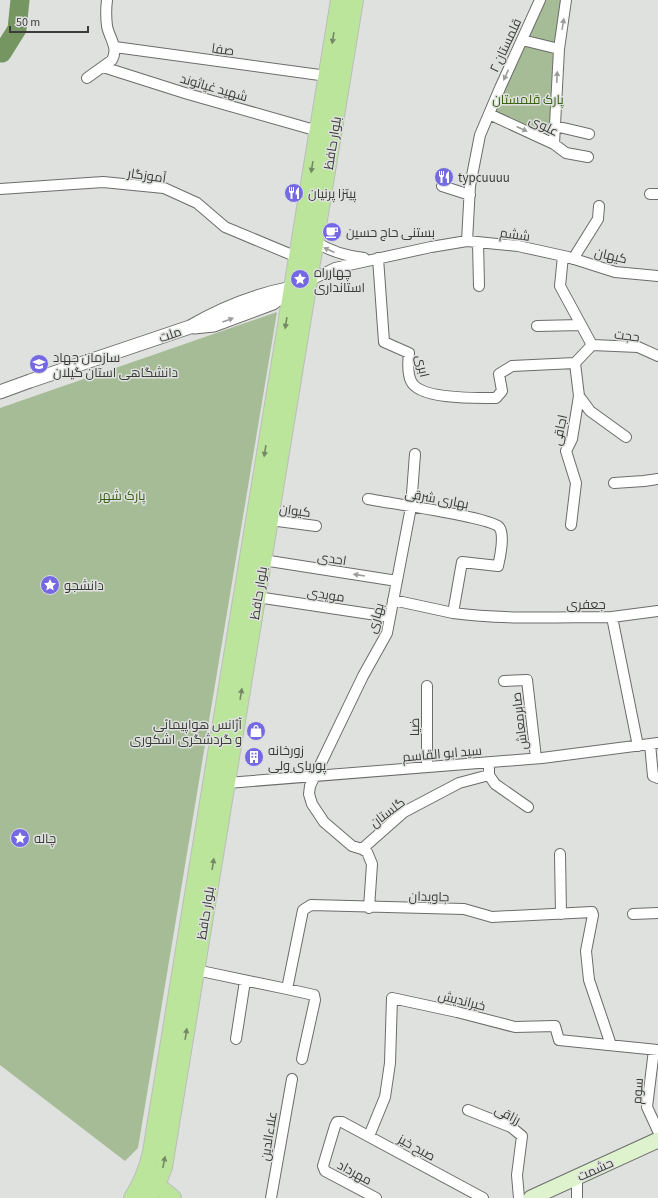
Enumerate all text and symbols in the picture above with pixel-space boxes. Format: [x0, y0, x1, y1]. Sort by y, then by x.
scale bar [10, 8, 88, 34]
text: 50 m [16, 14, 40, 31]
street label: قلمستان ۲ [486, 16, 526, 75]
one-way arrow [560, 18, 566, 31]
one-way arrow [330, 32, 336, 45]
street label: صفا [210, 39, 235, 60]
one-way arrow [502, 69, 509, 81]
street label: شهید غیاثوند [178, 70, 250, 106]
one-way arrow [554, 71, 561, 83]
park label: پارک قلمستان [492, 91, 564, 109]
street label: علوی [526, 111, 561, 141]
street label: بلوار حافظ [320, 115, 346, 171]
one-way arrow [516, 126, 527, 132]
one-way arrow [309, 161, 315, 173]
street label: آموزگار [125, 164, 168, 188]
restaurant icon: typcuuuu [433, 166, 455, 188]
place label: typcuuuu [458, 169, 510, 187]
restaurant icon: پیتزا پرنیان [283, 182, 305, 204]
place label: پیتزا پرنیان [308, 185, 357, 203]
cafe icon: بستنی حاج حسین [321, 221, 343, 243]
place label: بستنی حاج حسین [346, 224, 435, 242]
street label: ششم [499, 224, 531, 246]
street label: کیهان [593, 243, 629, 268]
one-way arrow [324, 247, 335, 253]
place label: چهارراه استانداری [314, 264, 365, 297]
place icon: چهارراه استانداری [289, 268, 311, 290]
one-way arrow [222, 317, 234, 323]
one-way arrow [283, 317, 289, 329]
street label: ملت [157, 323, 184, 347]
street label: حجت [613, 325, 641, 346]
place label: سازمان جهاد دانشگاهی استان گیلان [53, 349, 178, 382]
school or university icon: سازمان جهاد دانشگاهی استان گیلان [28, 353, 50, 375]
street label: ابری [411, 353, 433, 379]
street label: اجاقی [548, 413, 572, 447]
one-way arrow [262, 445, 268, 457]
street label: بهاری شرقی [403, 484, 470, 513]
park label: پارک شهر [98, 487, 146, 505]
street label: کیوان [278, 500, 312, 522]
street label: احدی [316, 548, 348, 570]
street label: بلوار حافظ [246, 565, 272, 621]
one-way arrow [352, 572, 365, 578]
place icon: دانشجو [39, 574, 61, 596]
place label: دانشجو [64, 577, 104, 595]
street label: مویدی [306, 583, 346, 607]
street label: جعفری [566, 596, 606, 614]
street label: بهاری [363, 601, 389, 636]
one-way arrow [238, 688, 244, 700]
street label: صابرمعاش [508, 691, 532, 751]
place label: آژانس هواپیمائی و گردشگری اشکوری [130, 716, 243, 749]
street label: ضیا [406, 718, 424, 736]
shop icon: آژانس هواپیمائی و گردشگری اشکوری [245, 720, 267, 742]
place label: زورخانه پوریای ولی [268, 742, 327, 775]
street label: سید ابو القاسم [402, 742, 483, 766]
building icon: زورخانه پوریای ولی [243, 746, 265, 768]
street label: گلستان [366, 793, 409, 832]
place icon: چاله [9, 827, 31, 849]
place label: چاله [34, 830, 56, 848]
one-way arrow [211, 858, 217, 870]
street label: بلوار حافظ [193, 885, 219, 941]
street label: جاویدان [408, 888, 449, 906]
street label: خیراندیش [436, 986, 487, 1016]
one-way arrow [183, 1028, 189, 1040]
street label: سوم [628, 1077, 648, 1105]
street label: رزاقی [491, 1101, 524, 1129]
street label: علاءالدین [256, 1110, 282, 1162]
street label: صبح خیز [394, 1130, 438, 1165]
street label: حشمت [574, 1154, 616, 1186]
one-way arrow [162, 1156, 168, 1168]
street label: مهرداد [334, 1156, 375, 1189]

